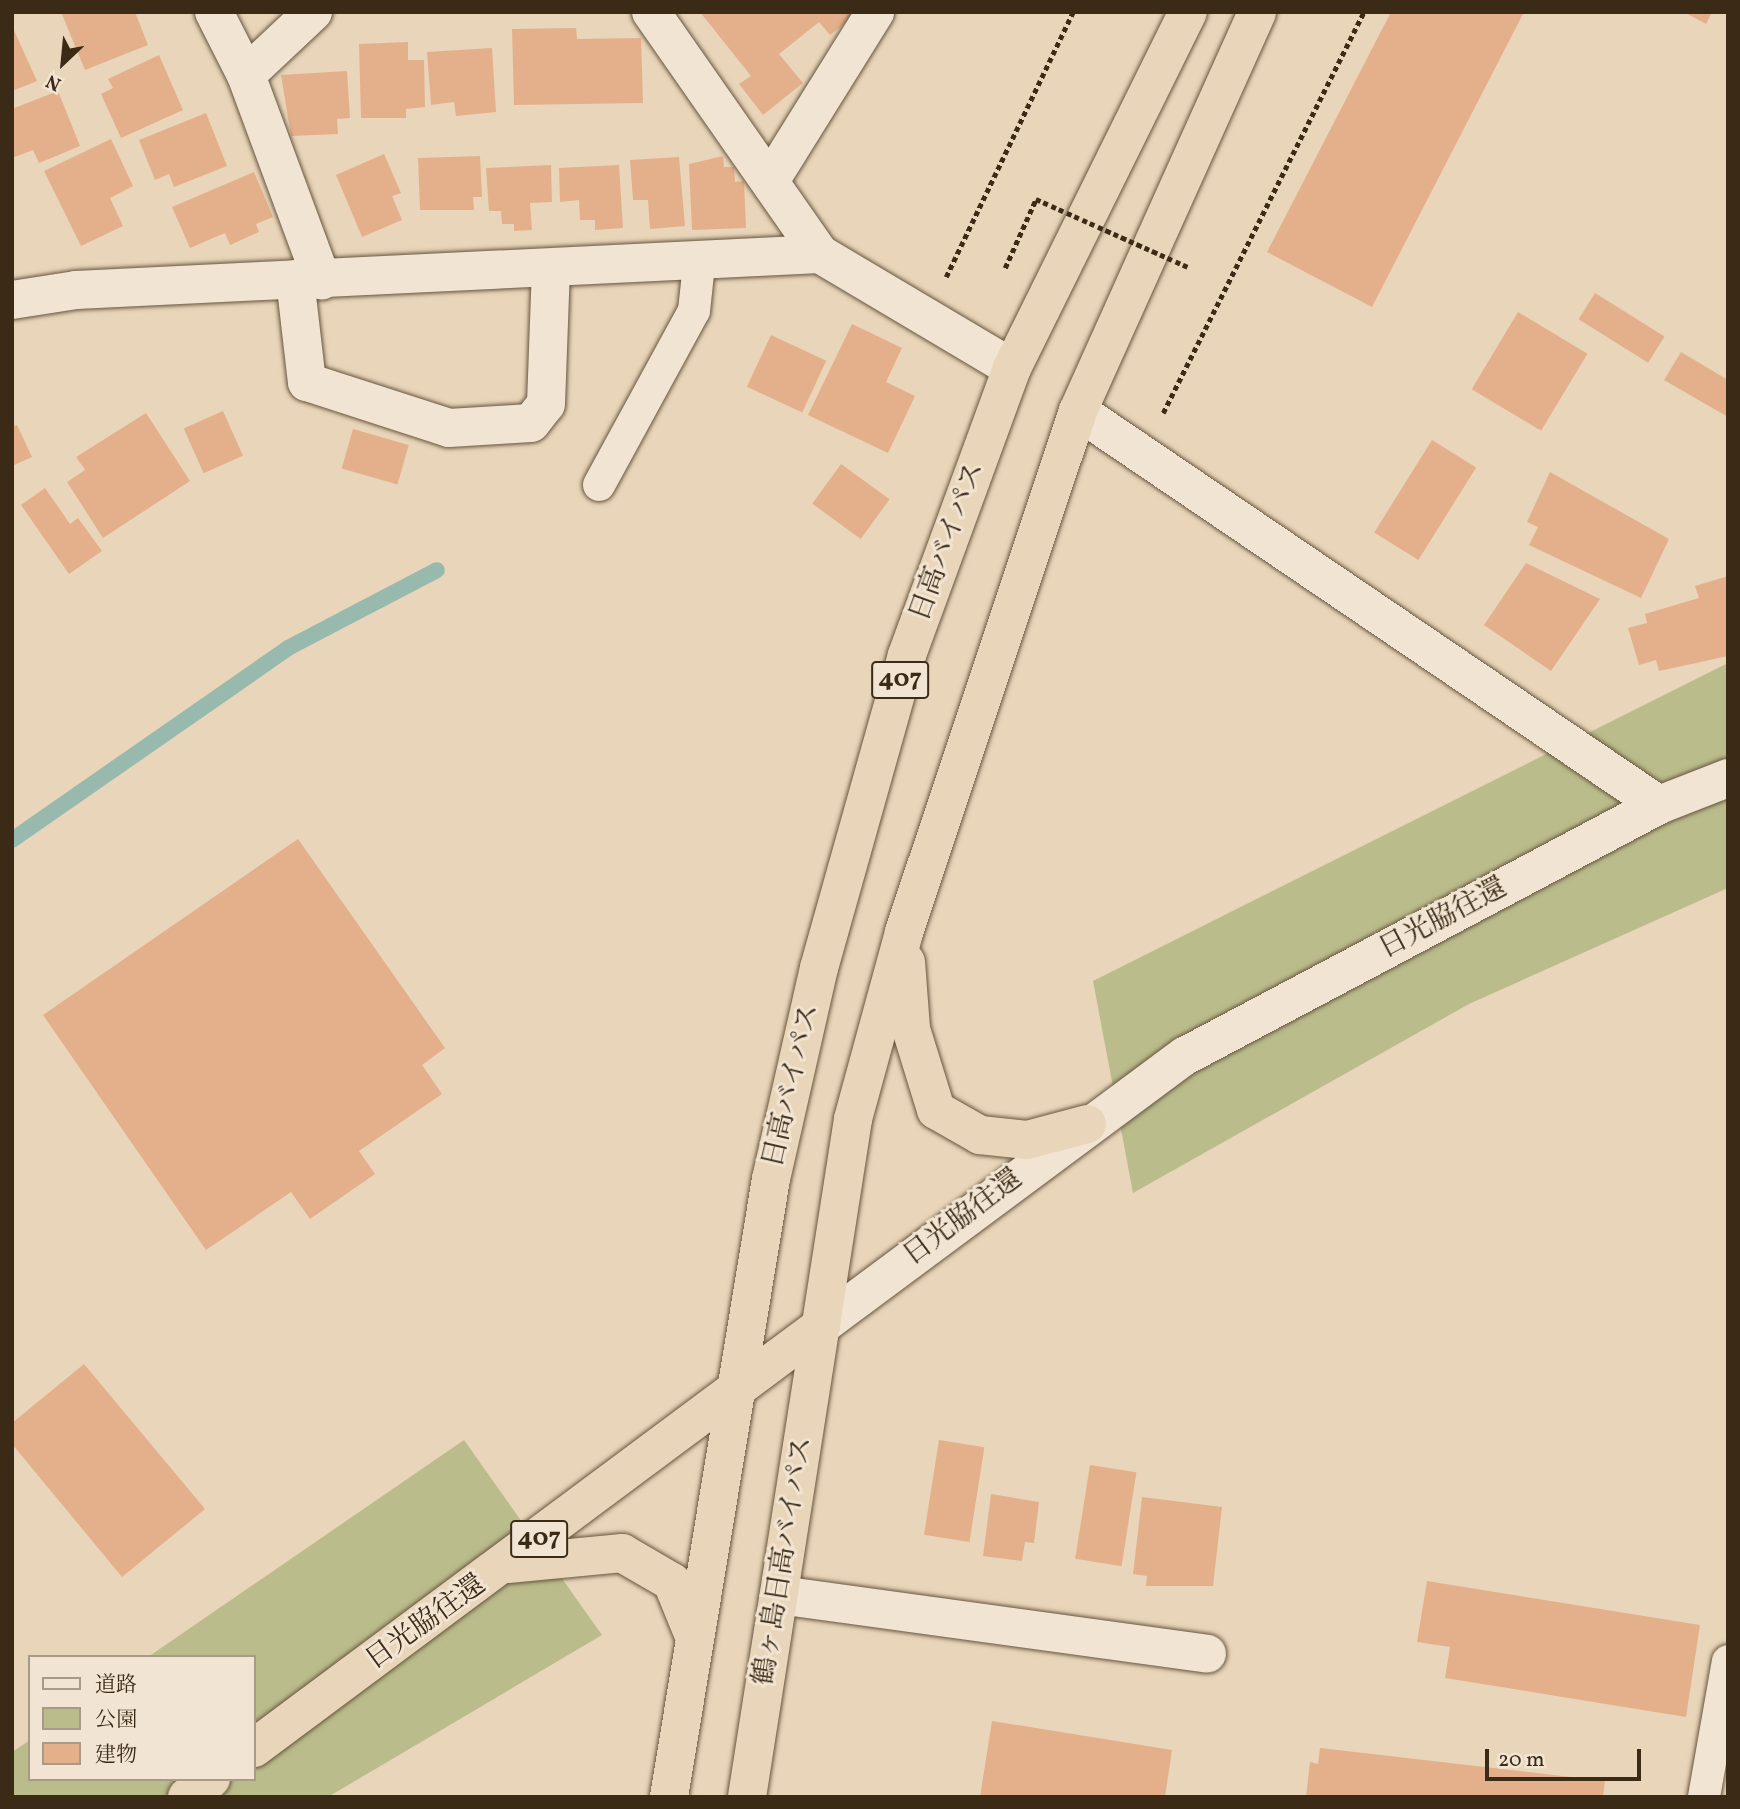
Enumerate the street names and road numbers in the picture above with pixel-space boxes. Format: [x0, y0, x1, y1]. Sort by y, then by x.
street label: 日高バイパス [903, 457, 993, 627]
road number: 407 [870, 658, 930, 702]
street label: 日光脇往還 [1373, 871, 1513, 967]
street label: 日高バイパス [757, 1000, 827, 1172]
street label: 日光脇往還 [897, 1162, 1029, 1274]
street label: 鶴ヶ島日高バイパス [748, 1434, 820, 1688]
road number: 407 [509, 1516, 569, 1562]
street label: 日光脇往還 [359, 1568, 493, 1678]

